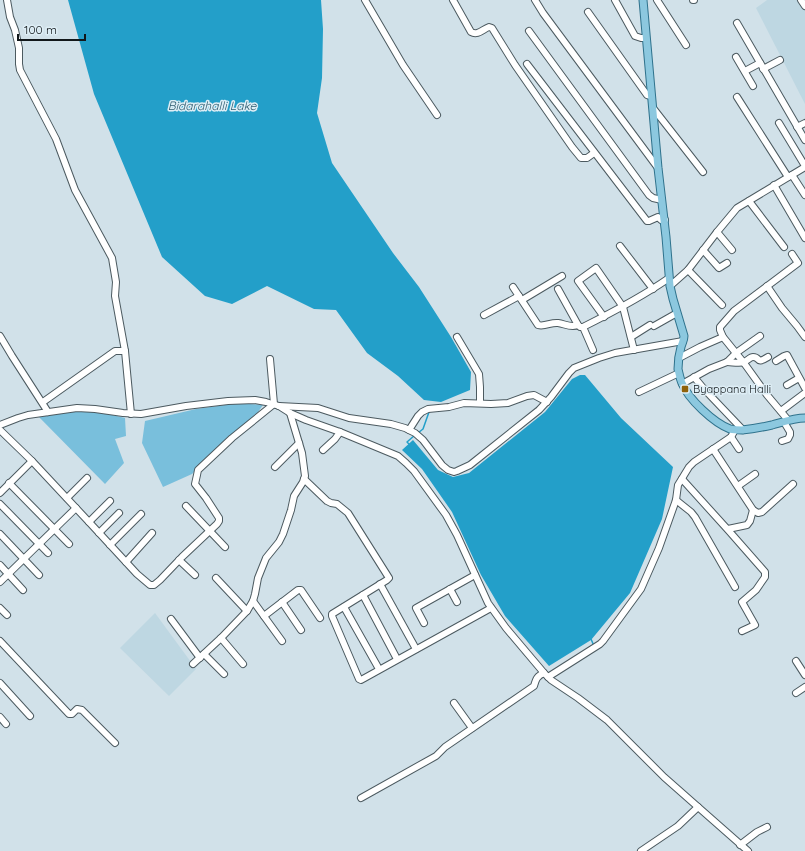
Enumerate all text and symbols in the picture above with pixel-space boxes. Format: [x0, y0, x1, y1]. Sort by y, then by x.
scale bar [18, 16, 85, 42]
text: 100 m [24, 22, 57, 37]
water label: Bidarahalli Lake [168, 98, 258, 113]
place label: Byappana Halli [693, 382, 771, 396]
marker: Byappana Halli [680, 384, 690, 394]

